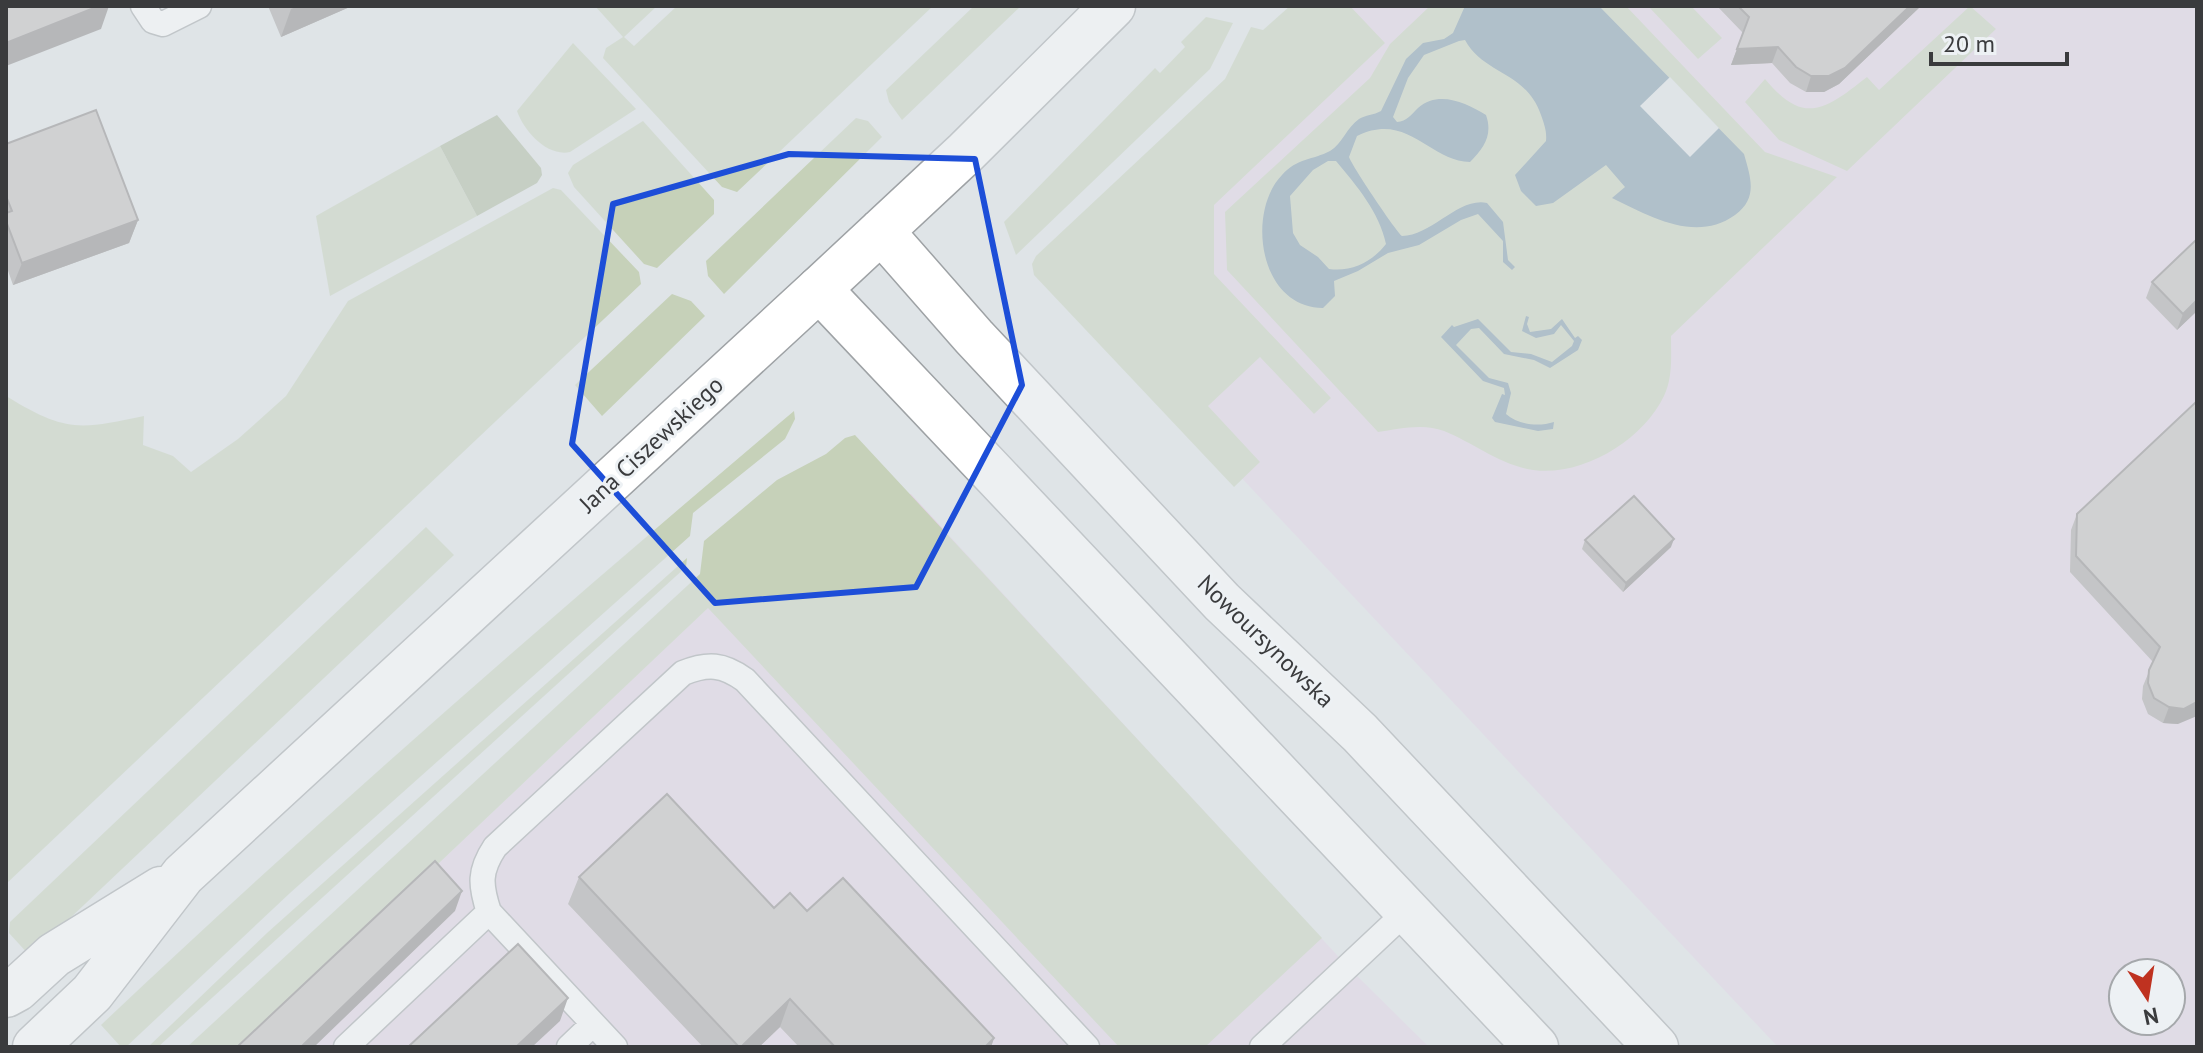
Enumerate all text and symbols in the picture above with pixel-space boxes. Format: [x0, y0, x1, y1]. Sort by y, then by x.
scale bar [1931, 16, 2067, 66]
text: 20 m [1943, 28, 1995, 59]
street label: Jana Ciszewskiego [572, 369, 730, 520]
street label: Nowoursynowska [1191, 568, 1341, 714]
north arrow [2107, 957, 2187, 1037]
text: N [2141, 1001, 2161, 1032]

